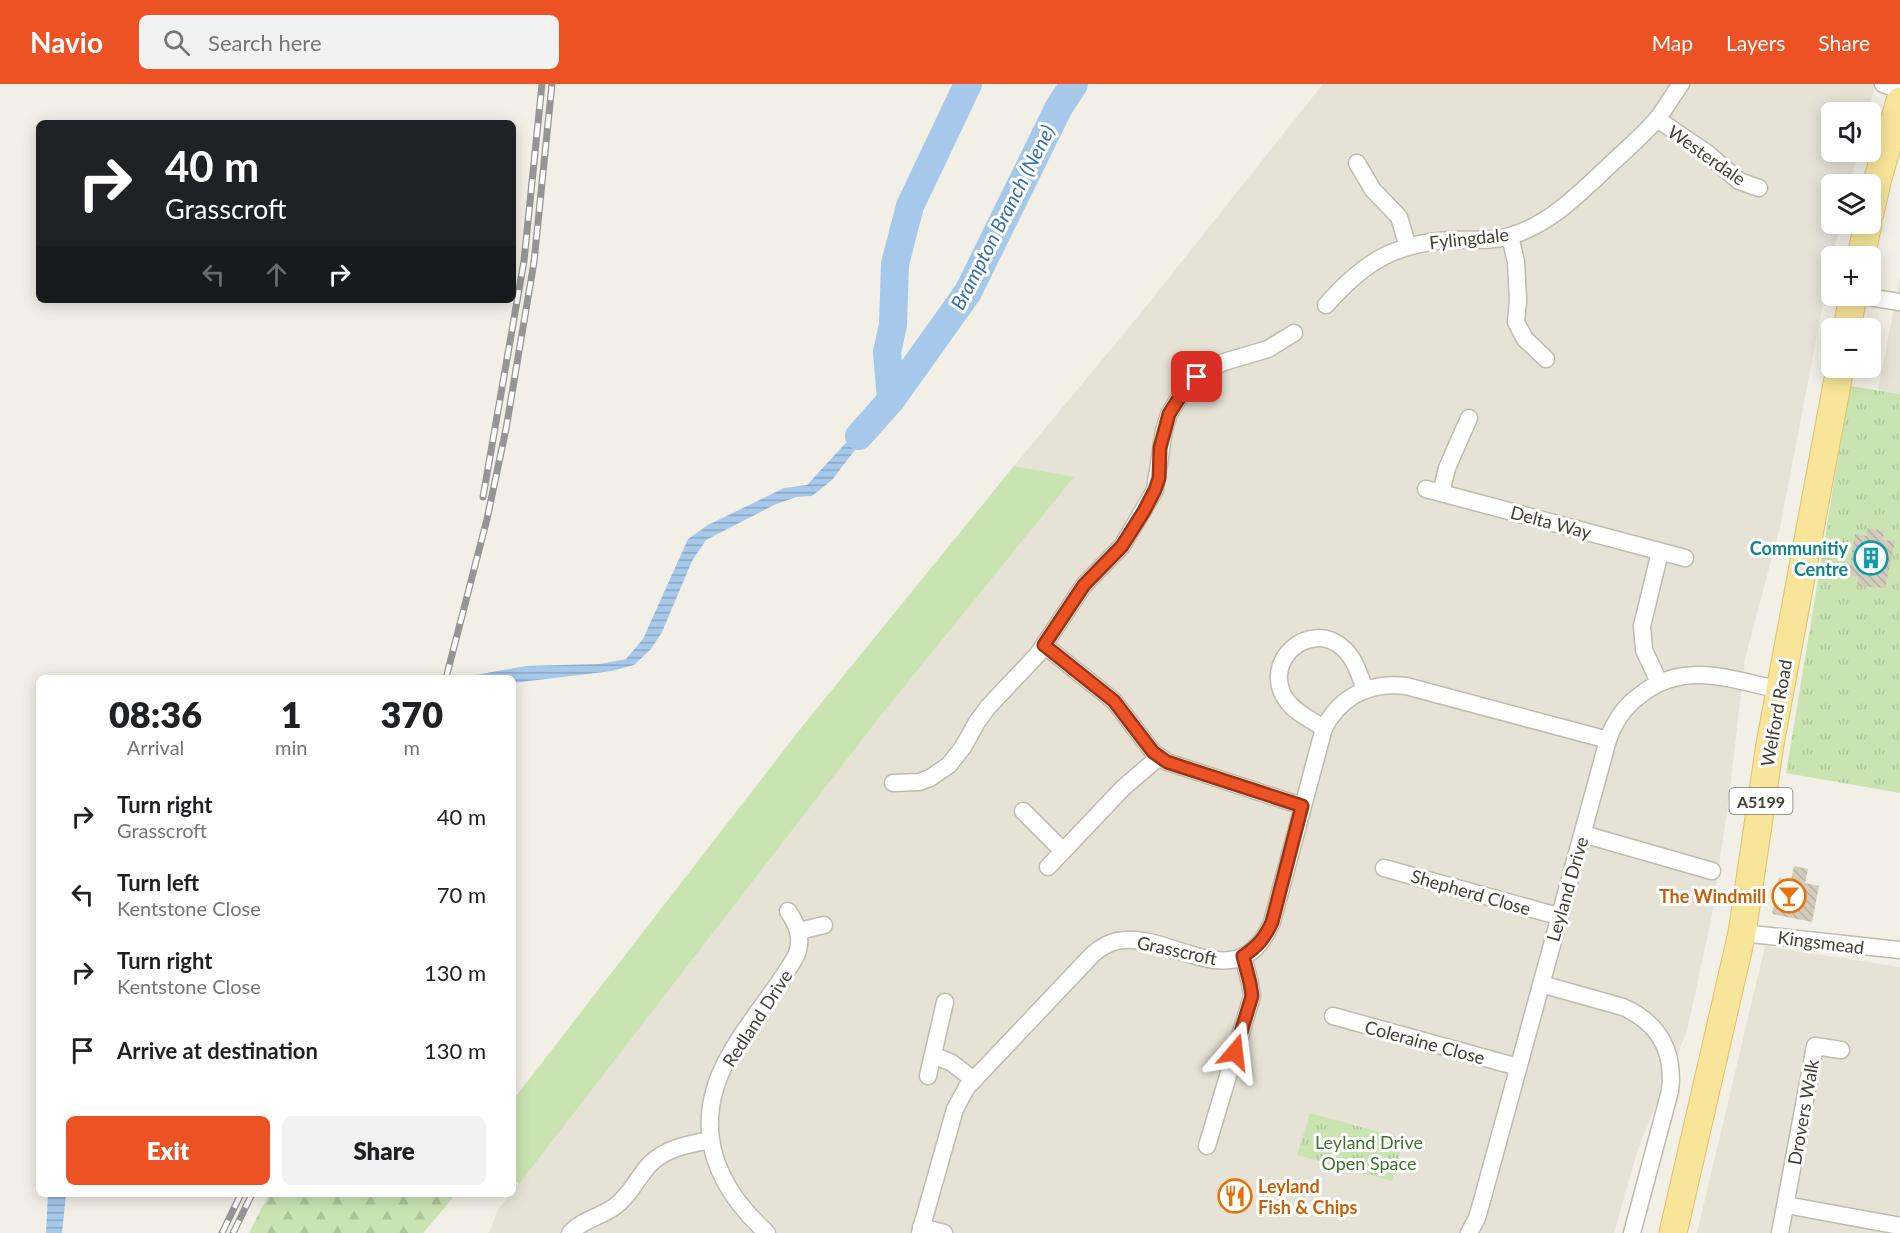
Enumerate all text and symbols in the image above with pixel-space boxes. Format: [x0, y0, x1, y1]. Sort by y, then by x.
search box [139, 15, 559, 69]
text: Navio [30, 25, 103, 59]
icon: search [160, 26, 193, 59]
text: Search here [208, 29, 322, 56]
text: Map [1652, 30, 1693, 55]
text: Layers [1726, 30, 1785, 55]
text: Share [1818, 30, 1870, 55]
map controls [1821, 102, 1881, 378]
button: sound [1821, 102, 1881, 162]
street label: Westerdale [1664, 120, 1750, 190]
water label: Brampton Branch (Nene) [945, 121, 1059, 313]
text: 40 m [165, 141, 259, 191]
icon: right [66, 144, 144, 222]
button: layers [1821, 174, 1881, 234]
text: Grasscroft [165, 192, 287, 225]
street label: Fylingdale [1428, 223, 1510, 253]
button: + [1821, 246, 1881, 306]
icon: left [197, 258, 230, 291]
icon: ahead [260, 258, 293, 291]
icon: right [323, 258, 356, 291]
button: − [1821, 318, 1881, 378]
pin [1171, 351, 1222, 402]
icon: arrive [1180, 360, 1213, 393]
street label: Delta Way [1508, 501, 1594, 544]
place label: Communitiy Centre [1750, 537, 1848, 580]
building icon: Communitiy Centre [1853, 540, 1889, 576]
street label: Welford Road [1756, 658, 1796, 768]
text: 08:36 [109, 692, 202, 736]
text: 1 [281, 692, 302, 736]
text: 370 [380, 692, 443, 736]
text: Arrival [127, 735, 184, 759]
text: min [275, 735, 307, 759]
text: m [403, 735, 420, 759]
road number: A5199 [1730, 788, 1792, 814]
text: Turn right [117, 791, 212, 818]
icon: right [66, 800, 99, 833]
text: 40 m [437, 803, 486, 830]
text: Grasscroft [117, 818, 207, 842]
street label: Leyland Drive [1542, 834, 1592, 944]
street label: Shepherd Close [1409, 864, 1533, 920]
text: Turn left [117, 869, 199, 896]
icon: left [66, 878, 99, 911]
bar icon: The Windmill [1771, 878, 1807, 914]
text: 70 m [437, 881, 486, 908]
place label: The Windmill [1659, 885, 1766, 907]
text: Kentstone Close [117, 896, 261, 920]
street label: Kingsmead [1777, 926, 1865, 958]
street label: Grasscroft [1135, 931, 1220, 969]
text: Turn right [117, 947, 212, 974]
icon: right [66, 956, 99, 989]
text: 130 m [424, 959, 486, 986]
street label: Redland Drive [718, 965, 796, 1071]
text: Kentstone Close [117, 974, 261, 998]
street label: Coleraine Close [1363, 1015, 1487, 1069]
position arrow [1203, 1020, 1267, 1084]
icon: arrive [66, 1034, 99, 1067]
text: Arrive at destination [117, 1037, 318, 1064]
text: 130 m [424, 1037, 486, 1064]
street label: Drovers Walk [1783, 1057, 1823, 1166]
button: Exit [66, 1116, 270, 1185]
button: Share [282, 1116, 486, 1185]
park label: Leyland Drive Open Space [1315, 1131, 1423, 1174]
place label: Leyland Fish & Chips [1258, 1175, 1357, 1218]
restaurant icon: Leyland Fish & Chips [1217, 1178, 1253, 1214]

